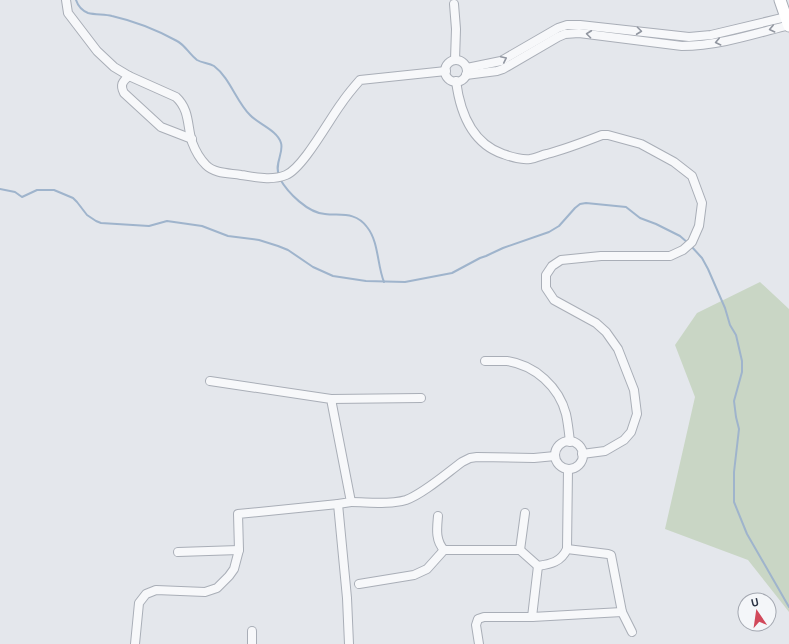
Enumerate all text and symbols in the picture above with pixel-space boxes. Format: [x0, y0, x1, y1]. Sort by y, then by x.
one-way arrow [769, 25, 775, 33]
one-way arrow [636, 27, 642, 36]
one-way arrow [586, 30, 592, 39]
one-way arrow [715, 37, 722, 46]
one-way arrow [500, 56, 508, 64]
north arrow [737, 592, 777, 632]
text: U [750, 596, 760, 609]

